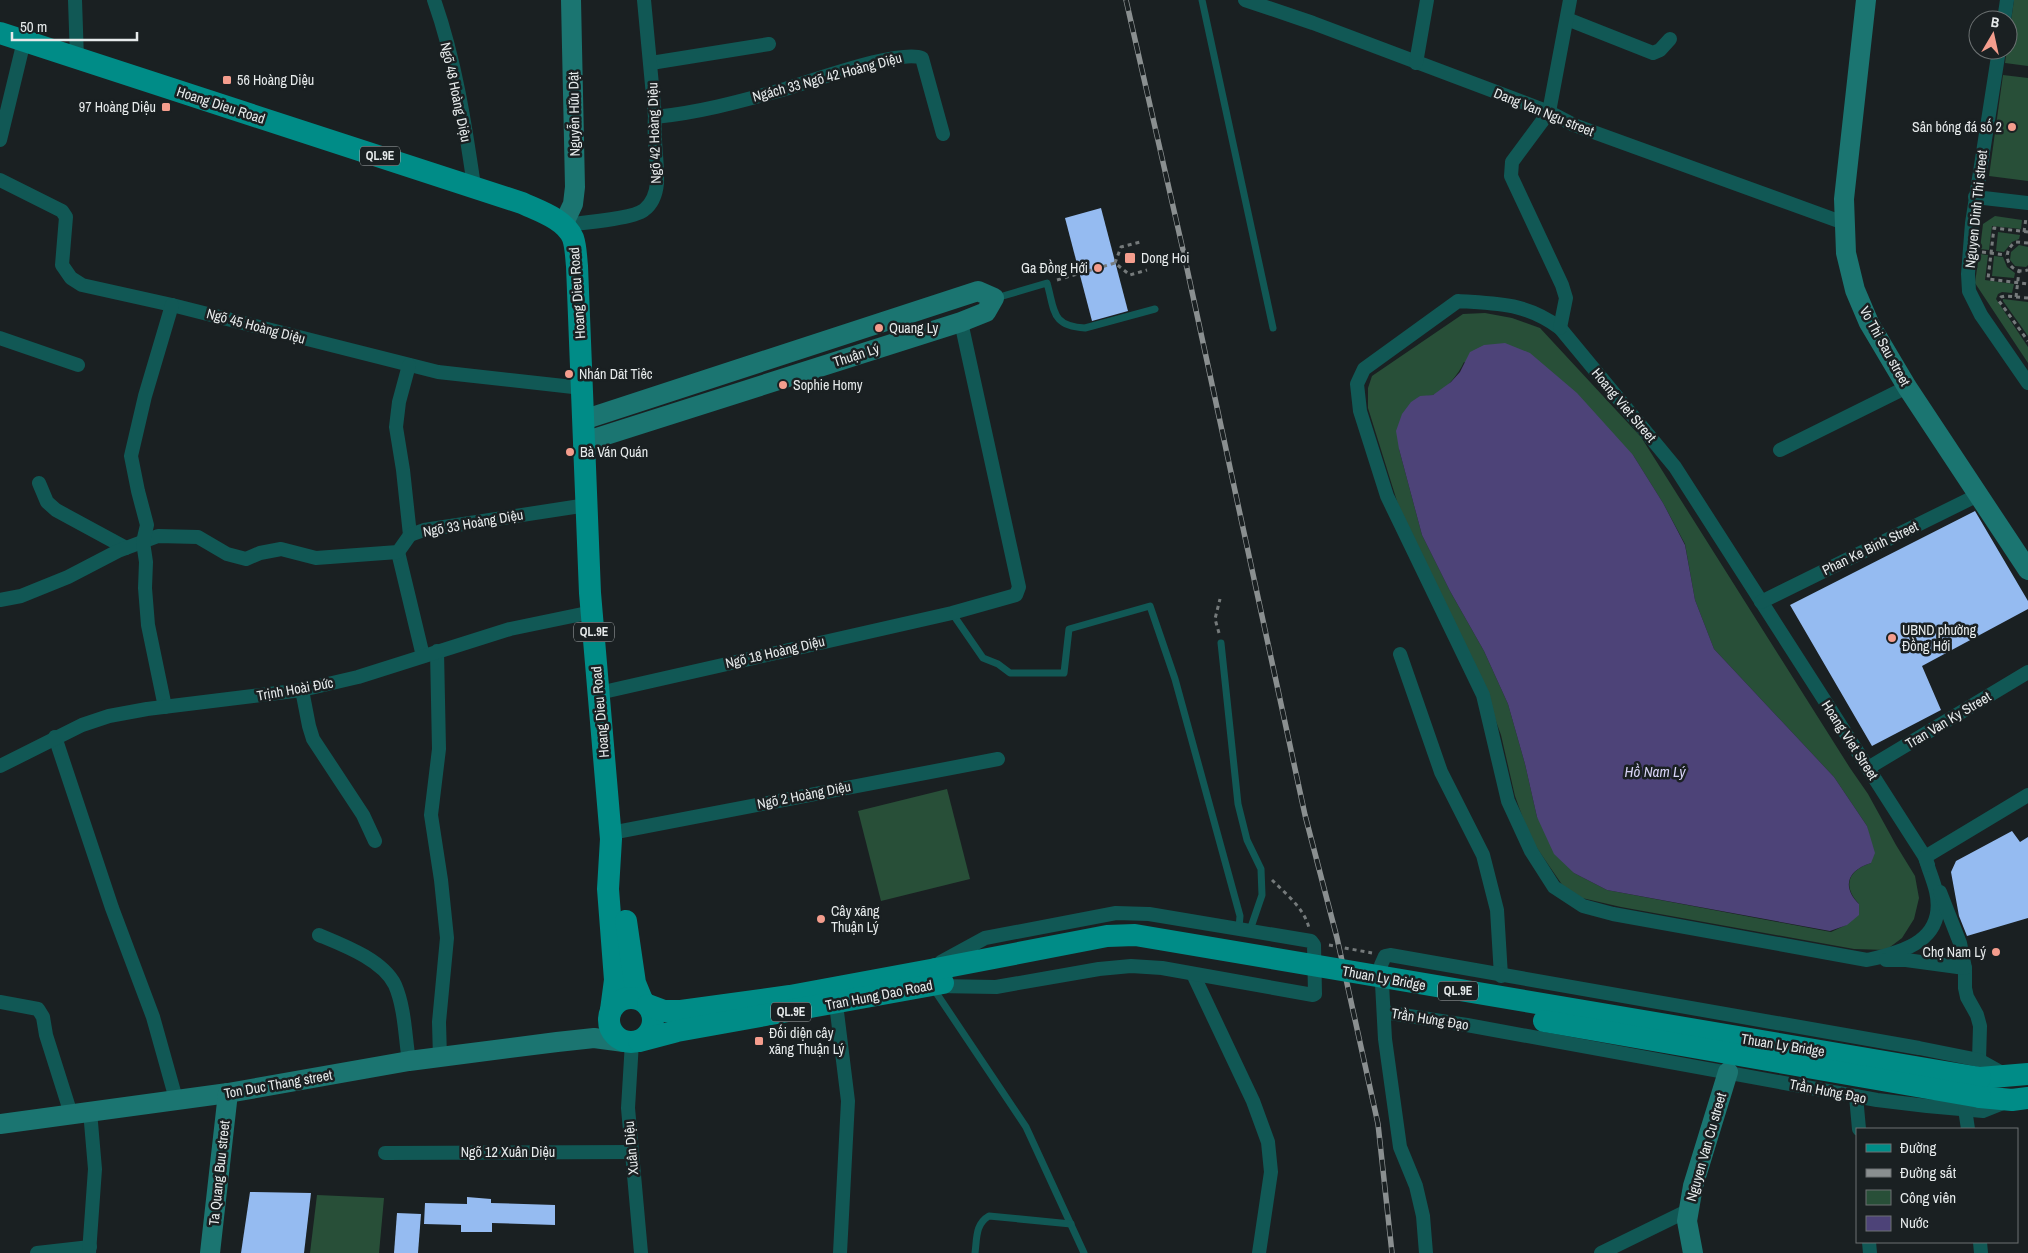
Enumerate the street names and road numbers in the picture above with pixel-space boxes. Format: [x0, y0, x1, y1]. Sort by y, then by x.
street label: Ngõ 48 Hoàng Diệu [437, 40, 475, 144]
street label: Ngách 33 Ngõ 42 Hoàng Diệu [750, 48, 904, 106]
street label: Nguyễn Hữu Dật [564, 71, 584, 157]
street label: Hoang Dieu Road [175, 82, 267, 128]
street label: Ngõ 42 Hoàng Diệu [643, 82, 665, 184]
street label: Dang Van Ngu street [1491, 84, 1597, 140]
road number: QL.9E [360, 146, 400, 166]
street label: Nguyen Dinh Thi street [1961, 149, 1991, 269]
street label: Hoang Dieu Road [565, 247, 589, 339]
street label: Vo Thi Sau street [1856, 303, 1914, 389]
street label: Ngõ 45 Hoàng Diệu [205, 304, 307, 348]
street label: Thuận Lý [831, 339, 882, 371]
street label: Hoang Viet Street [1588, 364, 1660, 446]
street label: Ngõ 33 Hoàng Diệu [421, 505, 525, 541]
street label: Phan Ke Binh Street [1819, 517, 1921, 579]
road number: QL.9E [574, 622, 614, 642]
street label: Ngõ 18 Hoàng Diệu [724, 632, 826, 672]
street label: Hoang Dieu Road [587, 665, 613, 759]
street label: Trịnh Hoài Đức [255, 673, 335, 705]
street label: Tran Van Ky Street [1902, 687, 1994, 753]
street label: Hoang Viet Street [1818, 697, 1882, 783]
street label: Ngõ 2 Hoàng Diệu [756, 777, 852, 813]
street label: Thuan Ly Bridge [1341, 962, 1427, 994]
street label: Tran Hung Dao Road [824, 976, 934, 1014]
road number: QL.9E [1438, 981, 1478, 1000]
road number: QL.9E [771, 1002, 811, 1022]
street label: Trần Hưng Đạo [1390, 1004, 1470, 1034]
street label: Thuan Ly Bridge [1740, 1030, 1826, 1060]
street label: Ton Duc Thang street [222, 1066, 334, 1102]
street label: Trần Hưng Đạo [1788, 1075, 1868, 1107]
street label: Nguyen Van Cu street [1682, 1091, 1730, 1203]
street label: Ta Quang Buu street [205, 1120, 233, 1226]
street label: Xuân Diệu [620, 1120, 642, 1176]
street label: Ngõ 12 Xuân Diệu [461, 1143, 555, 1161]

